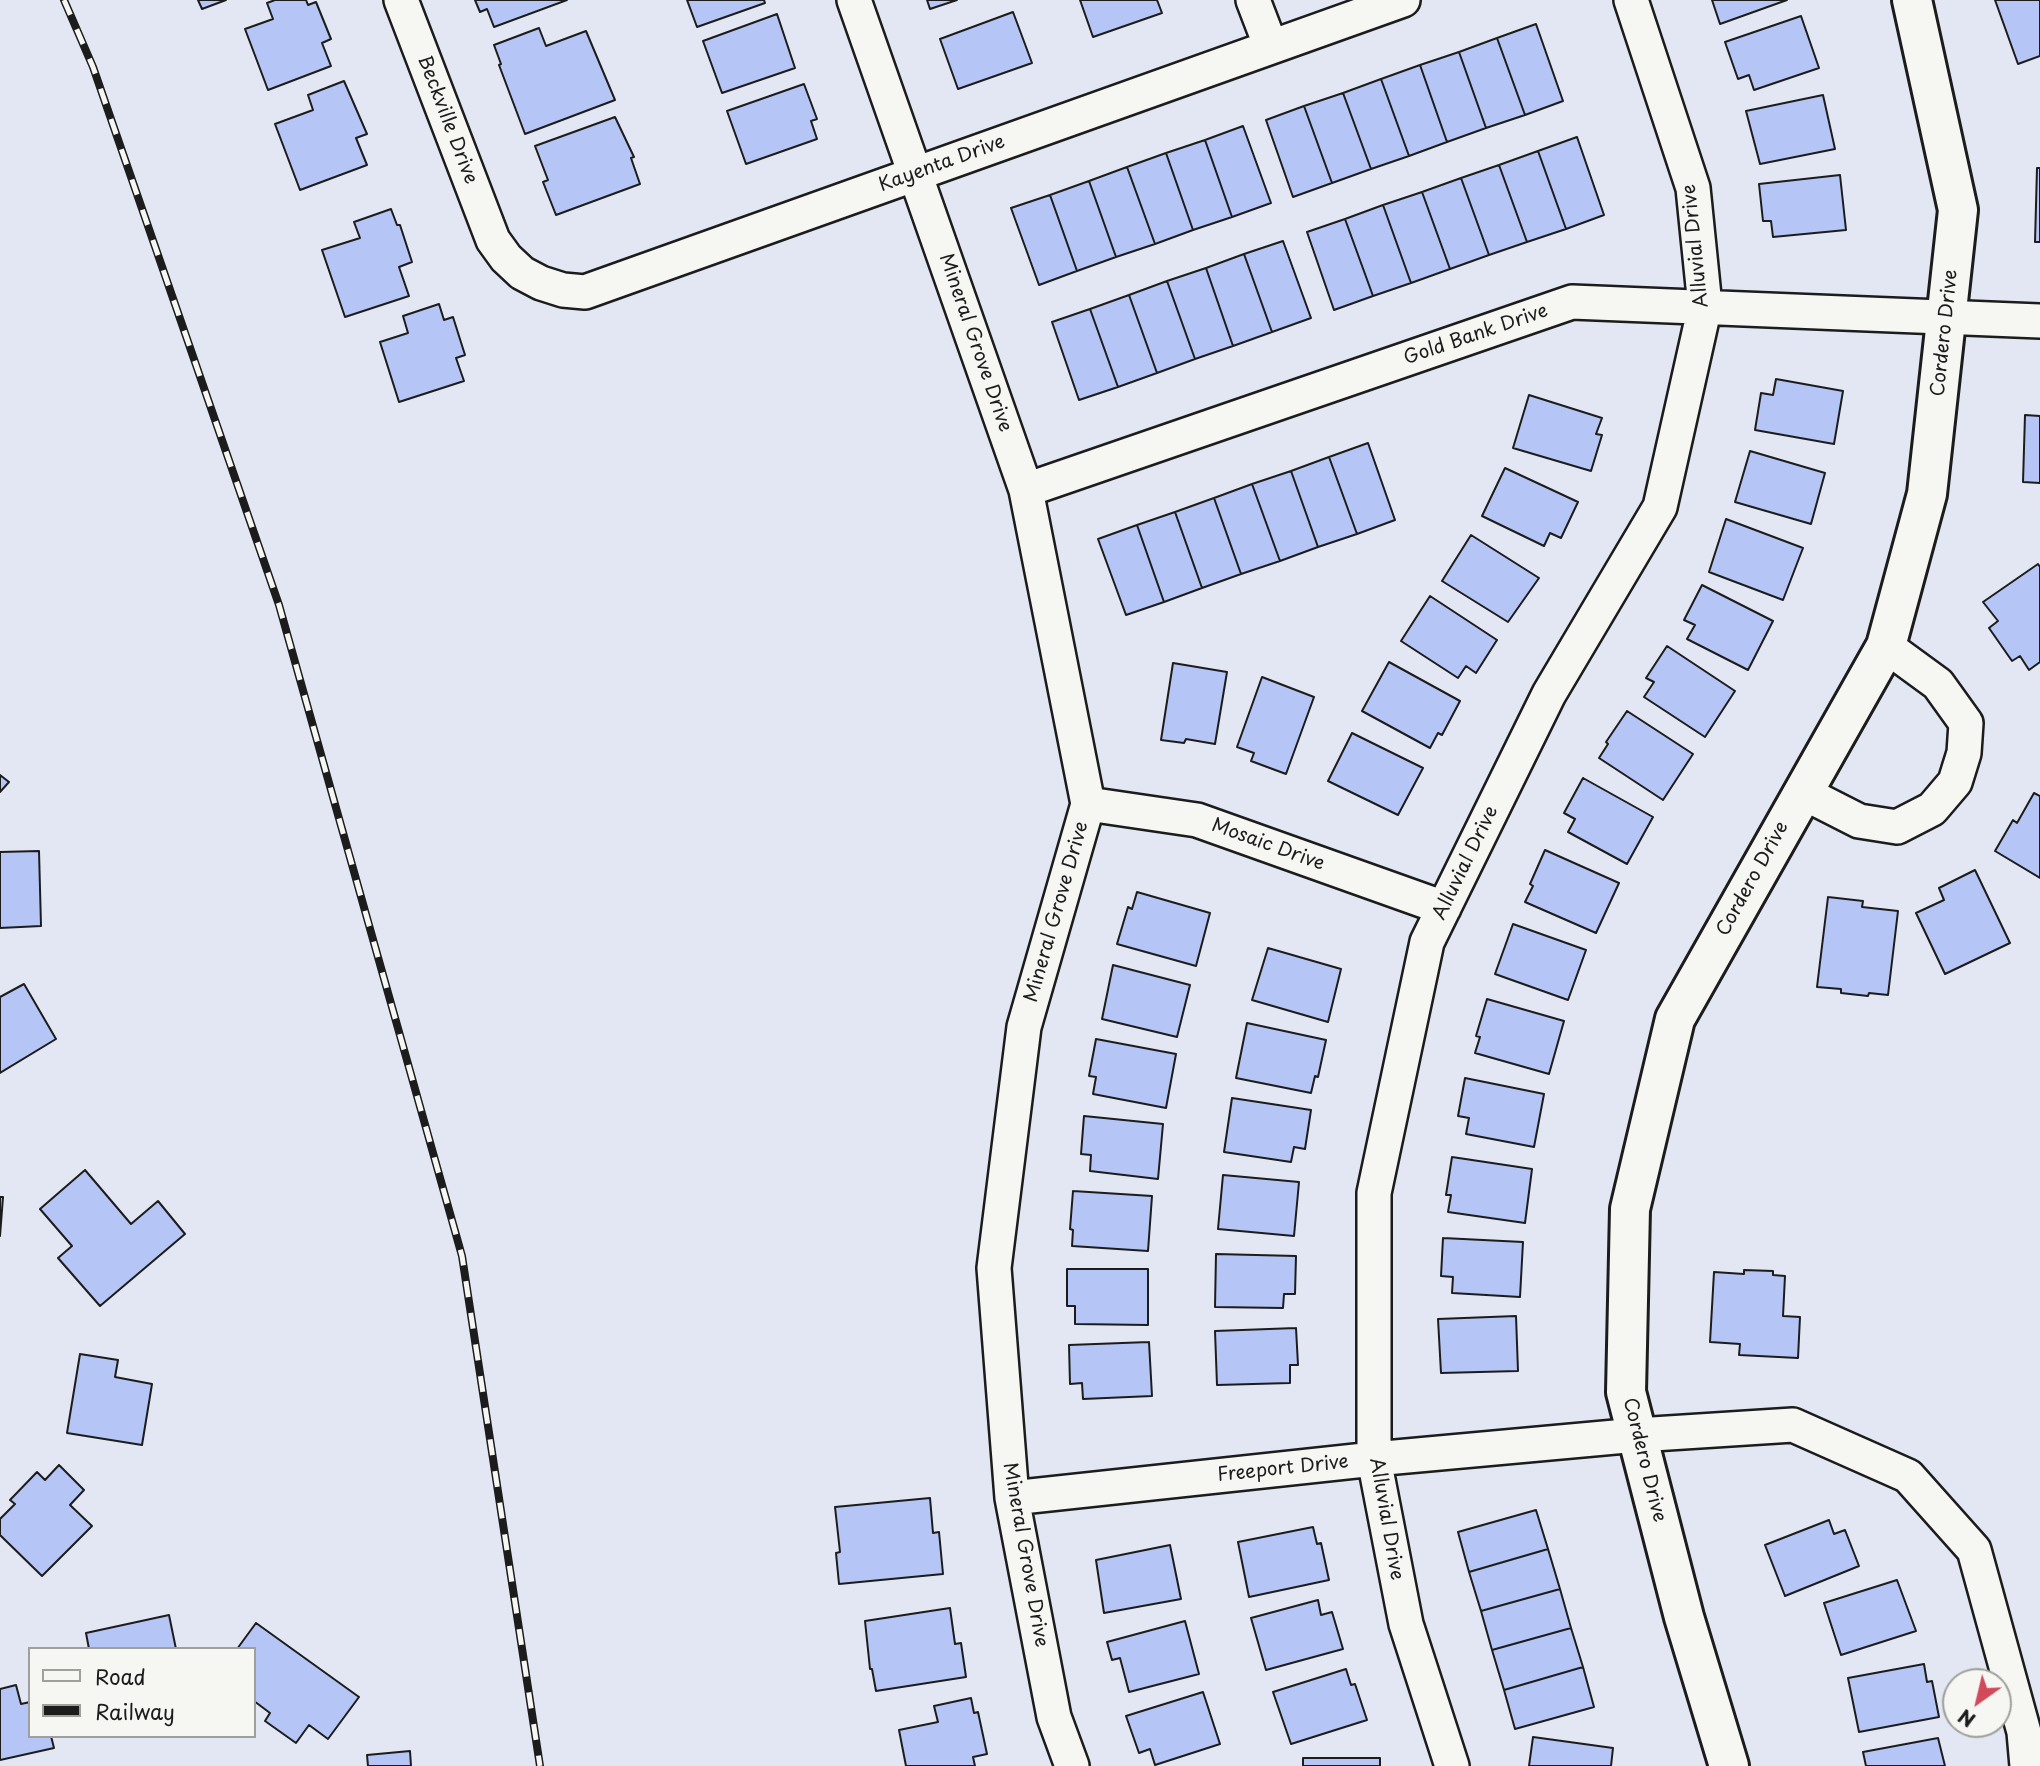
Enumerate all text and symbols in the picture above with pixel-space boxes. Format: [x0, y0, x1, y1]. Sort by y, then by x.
street label: Beckville Drive [412, 53, 482, 187]
street label: Kayenta Drive [876, 131, 1008, 197]
street label: Alluvial Drive [1678, 183, 1714, 309]
street label: Mineral Grove Drive [934, 251, 1016, 435]
street label: Cordero Drive [1927, 268, 1963, 398]
street label: Gold Bank Drive [1401, 300, 1551, 370]
street label: Alluvial Drive [1429, 802, 1503, 924]
street label: Mosaic Drive [1209, 814, 1327, 876]
street label: Cordero Drive [1712, 818, 1794, 940]
street label: Mineral Grove Drive [1020, 819, 1094, 1005]
street label: Cordero Drive [1618, 1395, 1670, 1525]
street label: Freeport Drive [1216, 1451, 1350, 1487]
street label: Alluvial Drive [1364, 1456, 1408, 1582]
street label: Mineral Grove Drive [998, 1461, 1052, 1649]
legend [28, 1647, 256, 1738]
text: Road [95, 1660, 146, 1692]
north arrow [1942, 1668, 2012, 1738]
text: Railway [95, 1695, 175, 1727]
text: N [1952, 1703, 1980, 1735]

